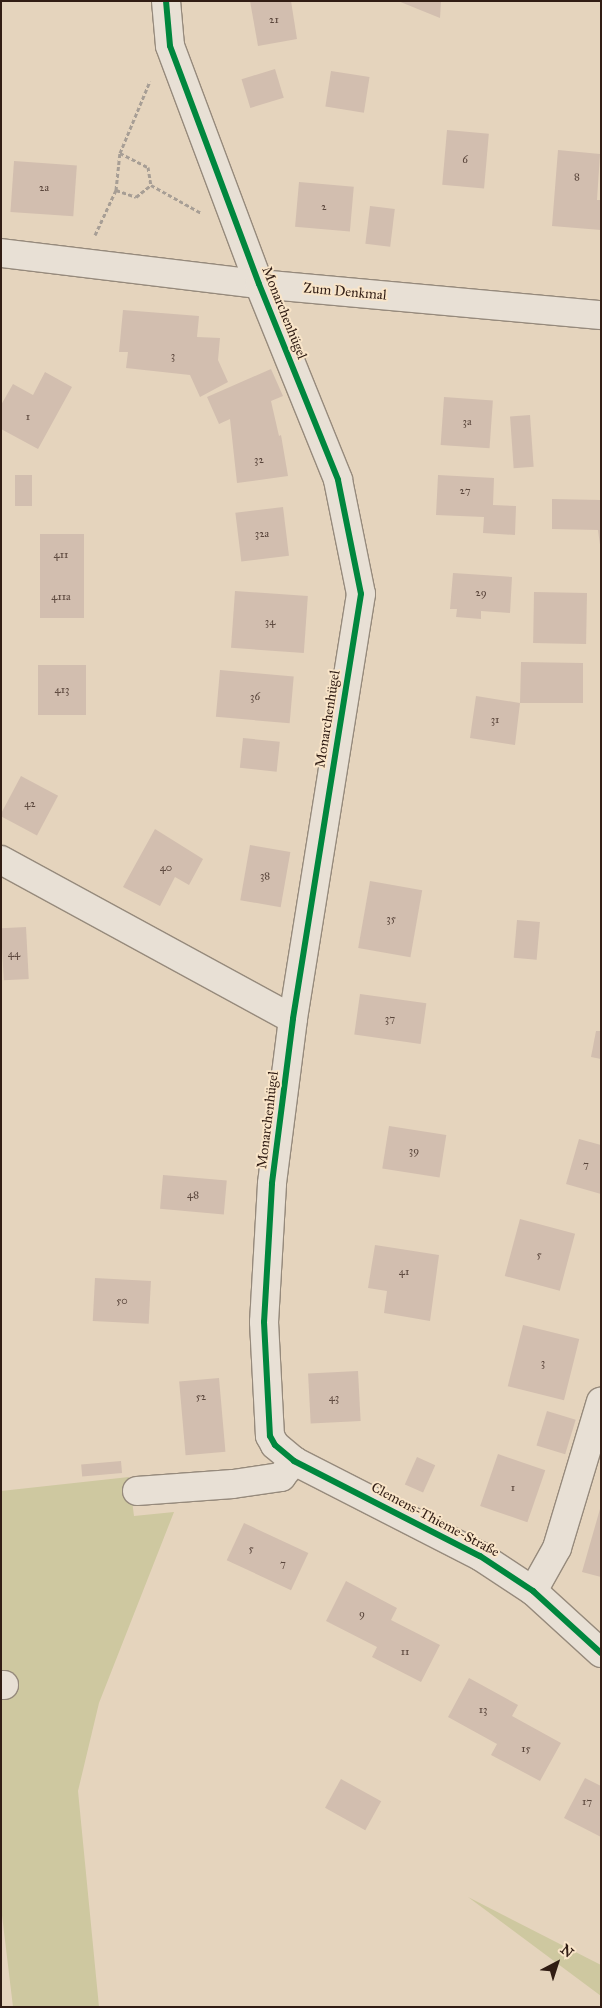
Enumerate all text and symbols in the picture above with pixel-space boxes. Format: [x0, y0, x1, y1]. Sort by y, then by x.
house number: 21 [269, 13, 279, 27]
house number: 6 [462, 153, 468, 167]
house number: 8 [574, 170, 580, 184]
house number: 2a [39, 181, 49, 195]
house number: 2 [321, 200, 327, 214]
street label: Monarchenhügel [258, 264, 310, 362]
street label: Zum Denkmal [303, 280, 387, 304]
house number: 3 [171, 349, 175, 363]
house number: 1 [26, 410, 30, 424]
house number: 3a [462, 415, 472, 429]
house number: 32 [254, 453, 264, 467]
house number: 27 [460, 484, 470, 498]
house number: 32a [255, 527, 269, 541]
house number: 411 [54, 548, 68, 562]
house number: 29 [475, 586, 487, 600]
house number: 411a [51, 590, 71, 604]
house number: 34 [265, 615, 275, 629]
street label: Monarchenhügel [312, 669, 344, 769]
house number: 413 [55, 683, 69, 697]
house number: 36 [250, 690, 260, 704]
house number: 31 [491, 713, 499, 727]
house number: 42 [24, 797, 36, 811]
house number: 40 [160, 861, 172, 875]
house number: 38 [260, 869, 270, 883]
house number: 35 [386, 912, 396, 926]
house number: 44 [8, 947, 20, 961]
house number: 37 [385, 1012, 395, 1026]
street label: Monarchenhügel [254, 1070, 282, 1170]
house number: 39 [409, 1144, 419, 1158]
house number: 7 [583, 1158, 589, 1172]
house number: 48 [187, 1188, 199, 1202]
house number: 5 [536, 1248, 542, 1262]
house number: 41 [399, 1265, 409, 1279]
house number: 50 [116, 1294, 128, 1308]
house number: 3 [541, 1356, 545, 1370]
house number: 52 [196, 1390, 206, 1404]
house number: 43 [329, 1391, 339, 1405]
street label: Clemens-Thieme-Straße [368, 1479, 502, 1561]
house number: 1 [511, 1481, 515, 1495]
house number: 5 [248, 1542, 254, 1556]
house number: 7 [280, 1557, 286, 1571]
house number: 9 [359, 1607, 365, 1621]
house number: 11 [401, 1645, 409, 1659]
house number: 13 [479, 1703, 487, 1717]
house number: 15 [521, 1742, 531, 1756]
house number: 17 [582, 1795, 592, 1809]
north arrow [532, 1938, 582, 1988]
text: N [557, 1941, 577, 1961]

